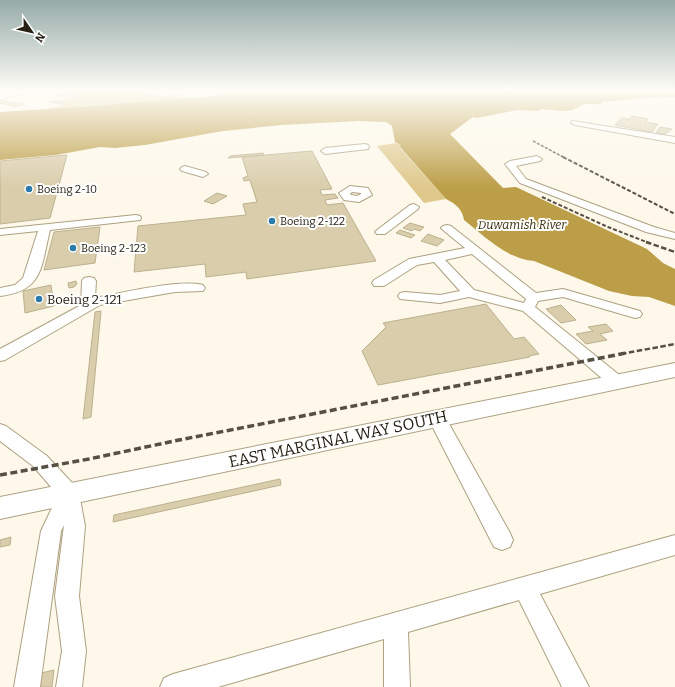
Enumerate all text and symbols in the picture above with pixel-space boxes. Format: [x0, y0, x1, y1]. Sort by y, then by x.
north arrow [12, 12, 52, 52]
text: N [32, 30, 48, 45]
place label: Boeing 2-10 [37, 183, 97, 196]
marker: Boeing 2-10 [24, 184, 34, 194]
place label: Boeing 2-122 [280, 215, 345, 228]
marker: Boeing 2-122 [267, 216, 277, 226]
water label: Duwamish River [478, 218, 567, 232]
place label: Boeing 2-123 [81, 242, 146, 255]
marker: Boeing 2-123 [68, 243, 78, 253]
place label: Boeing 2-121 [47, 292, 123, 307]
marker: Boeing 2-121 [34, 294, 44, 304]
street label: EAST MARGINAL WAY SOUTH [227, 407, 449, 471]

